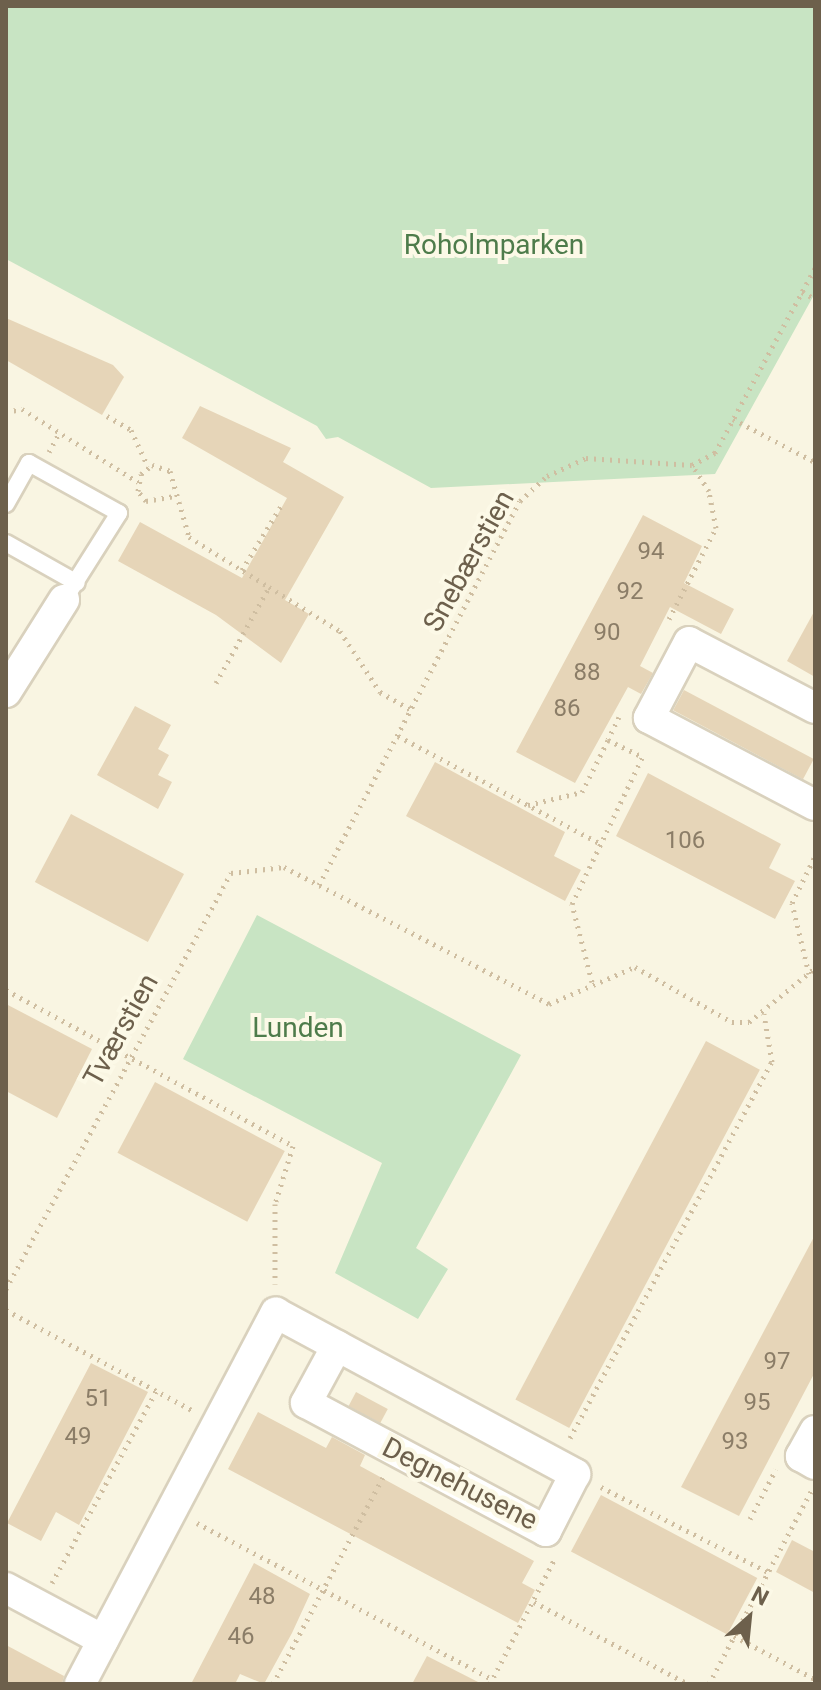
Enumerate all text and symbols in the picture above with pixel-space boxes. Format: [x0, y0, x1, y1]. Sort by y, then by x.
park label: Roholmparken [404, 228, 584, 262]
street label: Snebærstien [416, 484, 522, 638]
house number: 94 [638, 538, 664, 566]
house number: 92 [617, 578, 643, 606]
house number: 90 [594, 619, 620, 647]
house number: 88 [574, 659, 600, 687]
house number: 86 [554, 695, 580, 723]
house number: 106 [665, 827, 705, 855]
street label: Tværstien [76, 968, 166, 1092]
park label: Lunden [252, 1011, 344, 1045]
house number: 97 [764, 1348, 790, 1376]
house number: 51 [85, 1385, 111, 1413]
house number: 95 [744, 1389, 770, 1417]
house number: 49 [65, 1423, 91, 1451]
house number: 93 [722, 1428, 748, 1456]
street label: Degnehusene [377, 1431, 543, 1537]
north arrow [709, 1578, 789, 1658]
text: N [748, 1582, 773, 1611]
house number: 48 [249, 1583, 275, 1611]
house number: 46 [228, 1623, 254, 1651]

